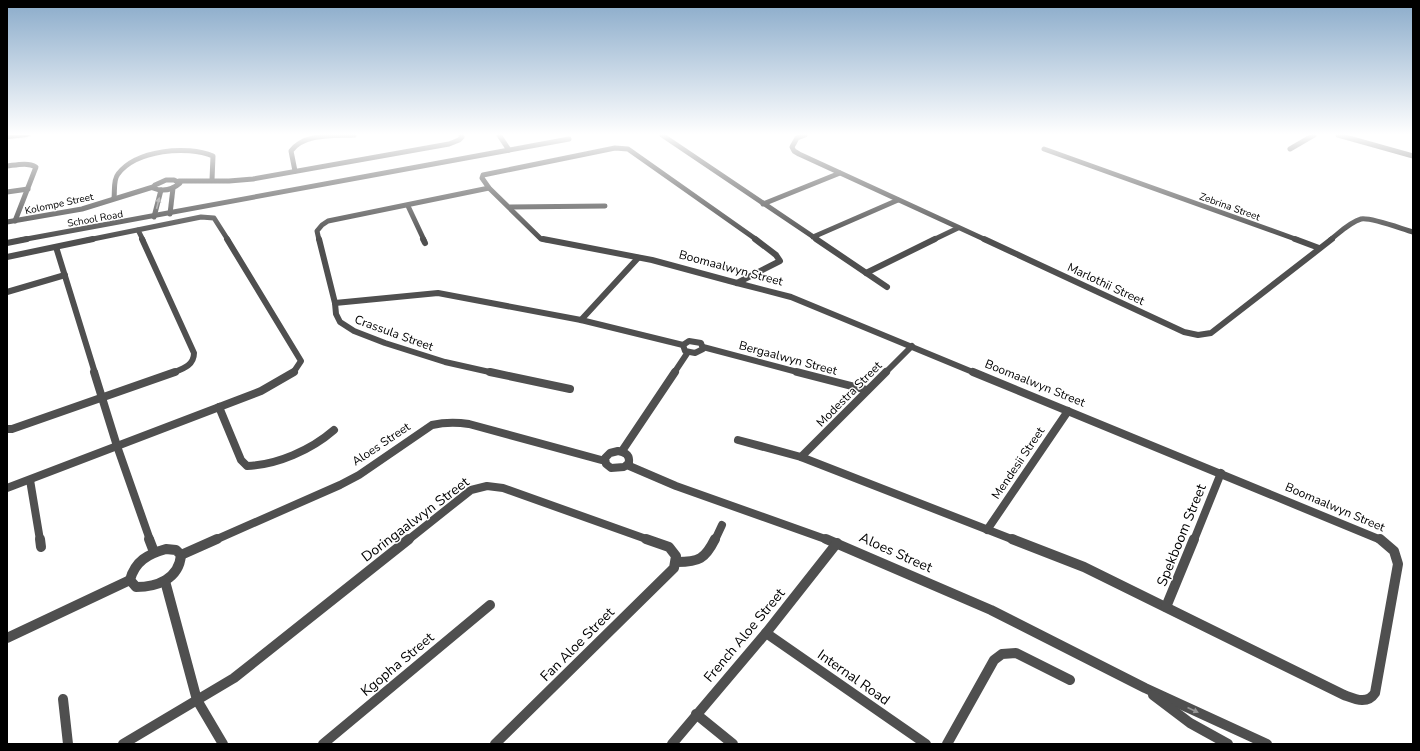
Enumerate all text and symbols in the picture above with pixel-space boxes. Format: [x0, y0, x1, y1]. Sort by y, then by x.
street label: Zebrina Street [1197, 189, 1262, 225]
street label: Kolompe Street [24, 190, 95, 218]
one-way arrow [155, 197, 161, 210]
street label: School Road [66, 207, 124, 231]
street label: Boomaalwyn Street [677, 246, 786, 290]
street label: Marlothii Street [1065, 259, 1148, 309]
street label: Crassula Street [352, 311, 436, 355]
street label: Bergaalwyn Street [737, 337, 840, 379]
street label: Boomaalwyn Street [982, 356, 1088, 411]
street label: Modestra Street [813, 357, 886, 430]
street label: Aloes Street [349, 418, 414, 469]
street label: Mendesii Street [988, 423, 1049, 502]
street label: Doringaalwyn Street [358, 473, 473, 566]
street label: Boomaalwyn Street [1283, 479, 1388, 536]
street label: Spekboom Street [1152, 481, 1211, 589]
street label: Aloes Street [856, 528, 935, 577]
street label: French Aloe Street [699, 584, 789, 686]
street label: Fan Aloe Street [536, 603, 619, 686]
street label: Kgopha Street [357, 628, 438, 701]
street label: Internal Road [814, 645, 894, 709]
one-way arrow [1187, 707, 1199, 713]

